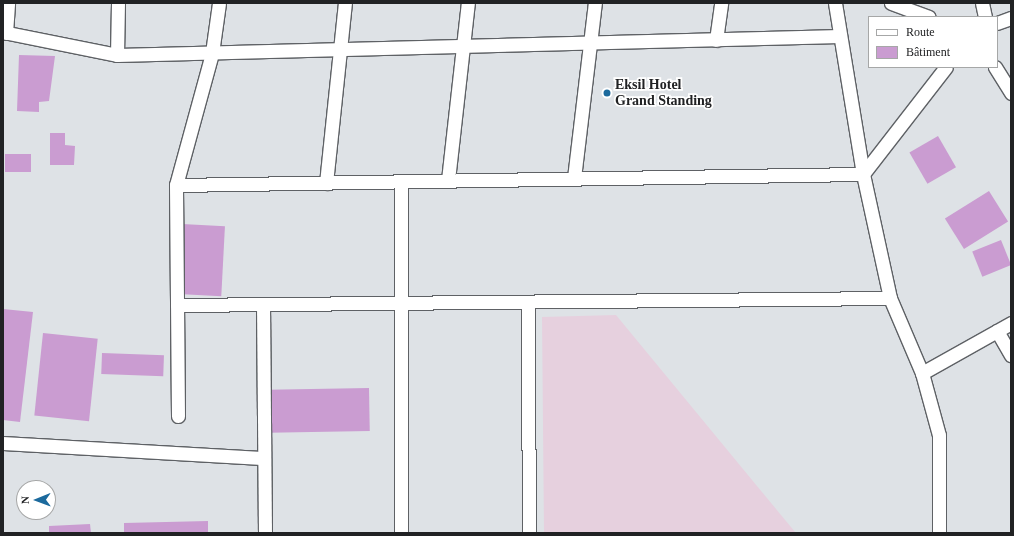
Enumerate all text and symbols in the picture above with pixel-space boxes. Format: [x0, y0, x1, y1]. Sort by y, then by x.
legend [868, 16, 998, 68]
text: Route [906, 25, 935, 39]
text: Bâtiment [906, 45, 950, 59]
place label: Eksil Hotel Grand Standing [615, 77, 712, 110]
marker: Eksil Hotel Grand Standing [602, 88, 612, 98]
north arrow [16, 480, 56, 520]
text: N [19, 496, 31, 504]

